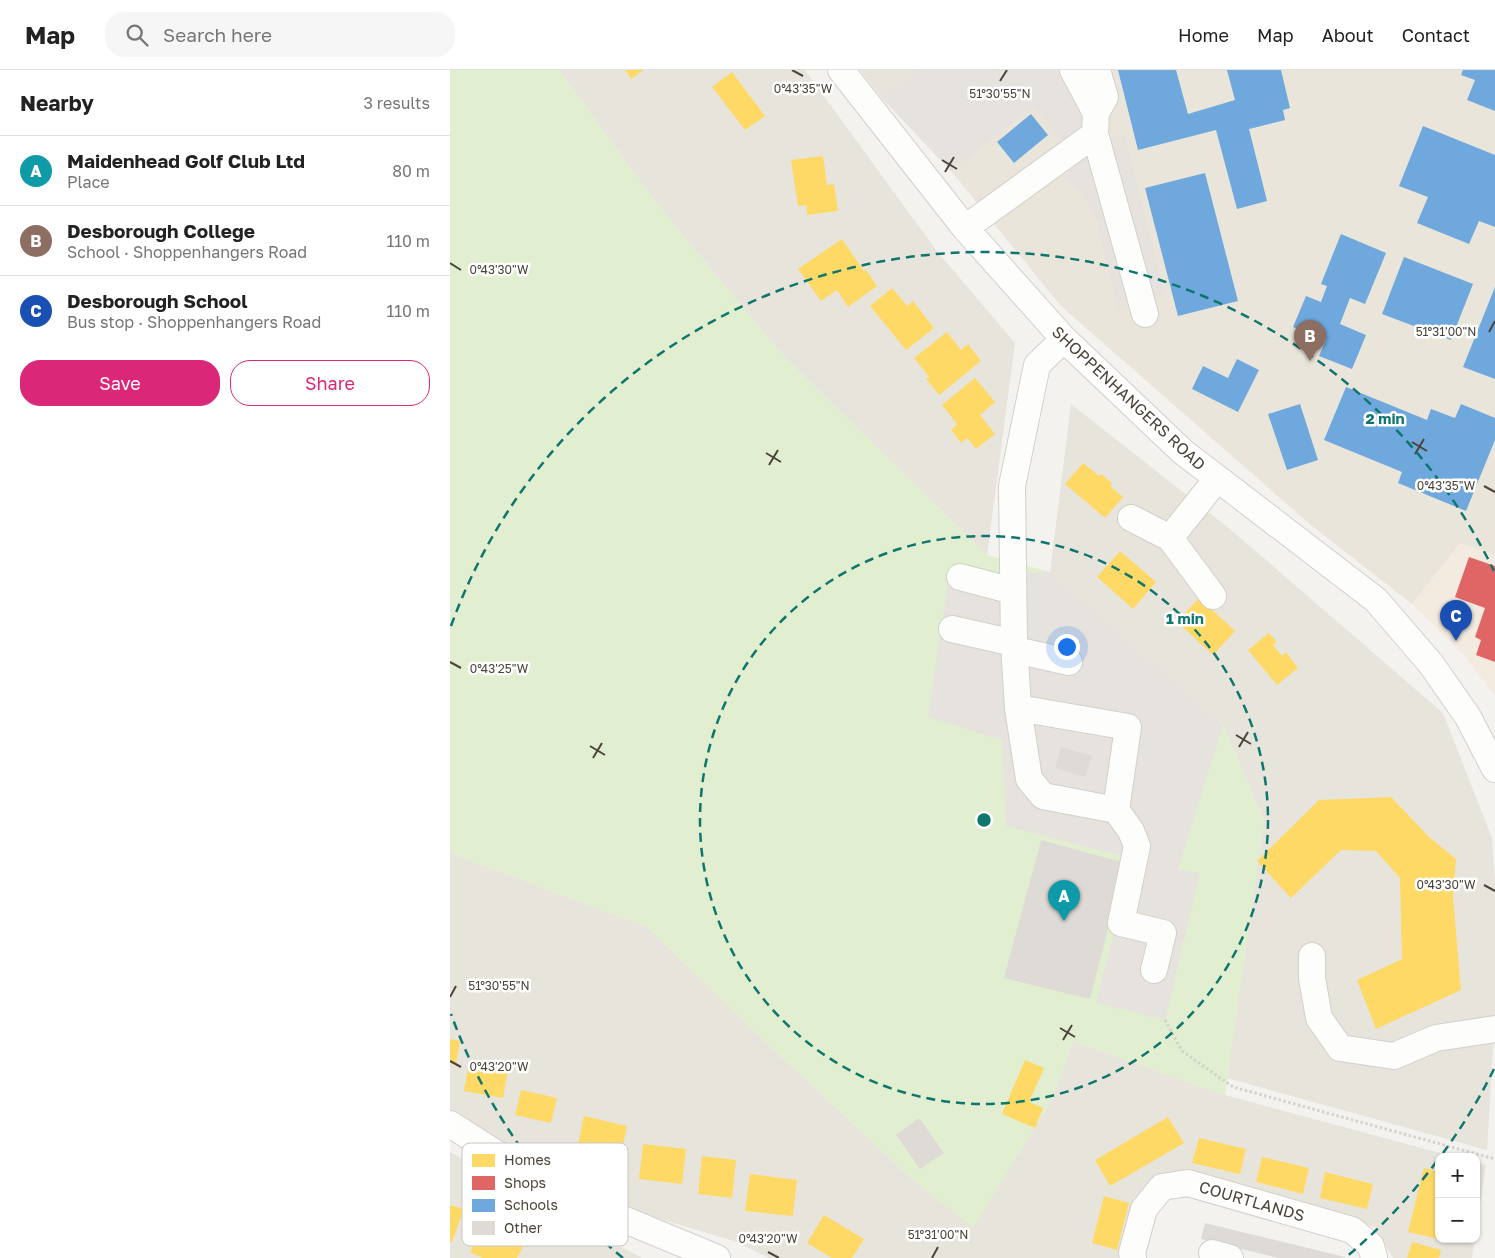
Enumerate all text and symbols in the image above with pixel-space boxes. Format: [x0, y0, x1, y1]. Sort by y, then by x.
search box [105, 12, 455, 57]
text: Map [25, 20, 75, 49]
icon: search [123, 21, 151, 49]
text: Search here [163, 23, 272, 46]
text: Home [1178, 24, 1229, 46]
text: Map [1257, 24, 1294, 46]
text: About [1322, 24, 1374, 46]
text: Contact [1402, 24, 1470, 46]
text: 0°43'35"W [774, 81, 833, 96]
text: 51°30'55"N [969, 86, 1031, 101]
text: Nearby [20, 90, 94, 116]
text: 3 results [363, 93, 430, 113]
text: Maidenhead Golf Club Ltd [67, 149, 305, 172]
text: A [30, 161, 42, 181]
text: 80 m [392, 161, 430, 181]
text: Place [67, 172, 110, 192]
text: Desborough College [67, 219, 255, 242]
text: B [30, 231, 42, 251]
text: 110 m [386, 231, 430, 251]
text: School · Shoppenhangers Road [67, 242, 307, 262]
text: 0°43'30"W [470, 262, 529, 277]
text: Desborough School [67, 289, 248, 312]
text: C [30, 301, 42, 321]
text: 110 m [386, 301, 430, 321]
text: Bus stop · Shoppenhangers Road [67, 312, 321, 332]
pin: B [1294, 320, 1326, 361]
street label: SHOPPENHANGERS ROAD [1048, 322, 1210, 474]
text: 51°31'00"N [1416, 324, 1476, 339]
button: Save [20, 360, 220, 406]
button: Share [230, 360, 430, 406]
text: 2 min [1365, 409, 1405, 427]
text: 0°43'35"W [1417, 478, 1476, 493]
pin: C [1440, 600, 1472, 641]
text: 1 min [1166, 609, 1204, 627]
your location [1054, 634, 1080, 660]
text: 0°43'25"W [470, 661, 529, 676]
centre of rings [975, 811, 993, 829]
text: 0°43'30"W [1417, 877, 1476, 892]
pin: A [1048, 880, 1080, 921]
text: 51°30'55"N [468, 978, 530, 993]
text: 0°43'20"W [470, 1059, 529, 1074]
legend [462, 1143, 628, 1246]
text: Homes [504, 1151, 551, 1168]
map controls [1435, 1153, 1480, 1243]
button: + [1435, 1153, 1480, 1198]
text: Shops [504, 1174, 546, 1191]
street label: COURTLANDS [1197, 1176, 1307, 1226]
text: Schools [504, 1196, 558, 1213]
button: − [1435, 1198, 1480, 1243]
text: Other [504, 1219, 543, 1236]
text: 51°31'00"N [908, 1227, 968, 1242]
text: 0°43'20"W [739, 1231, 798, 1246]

